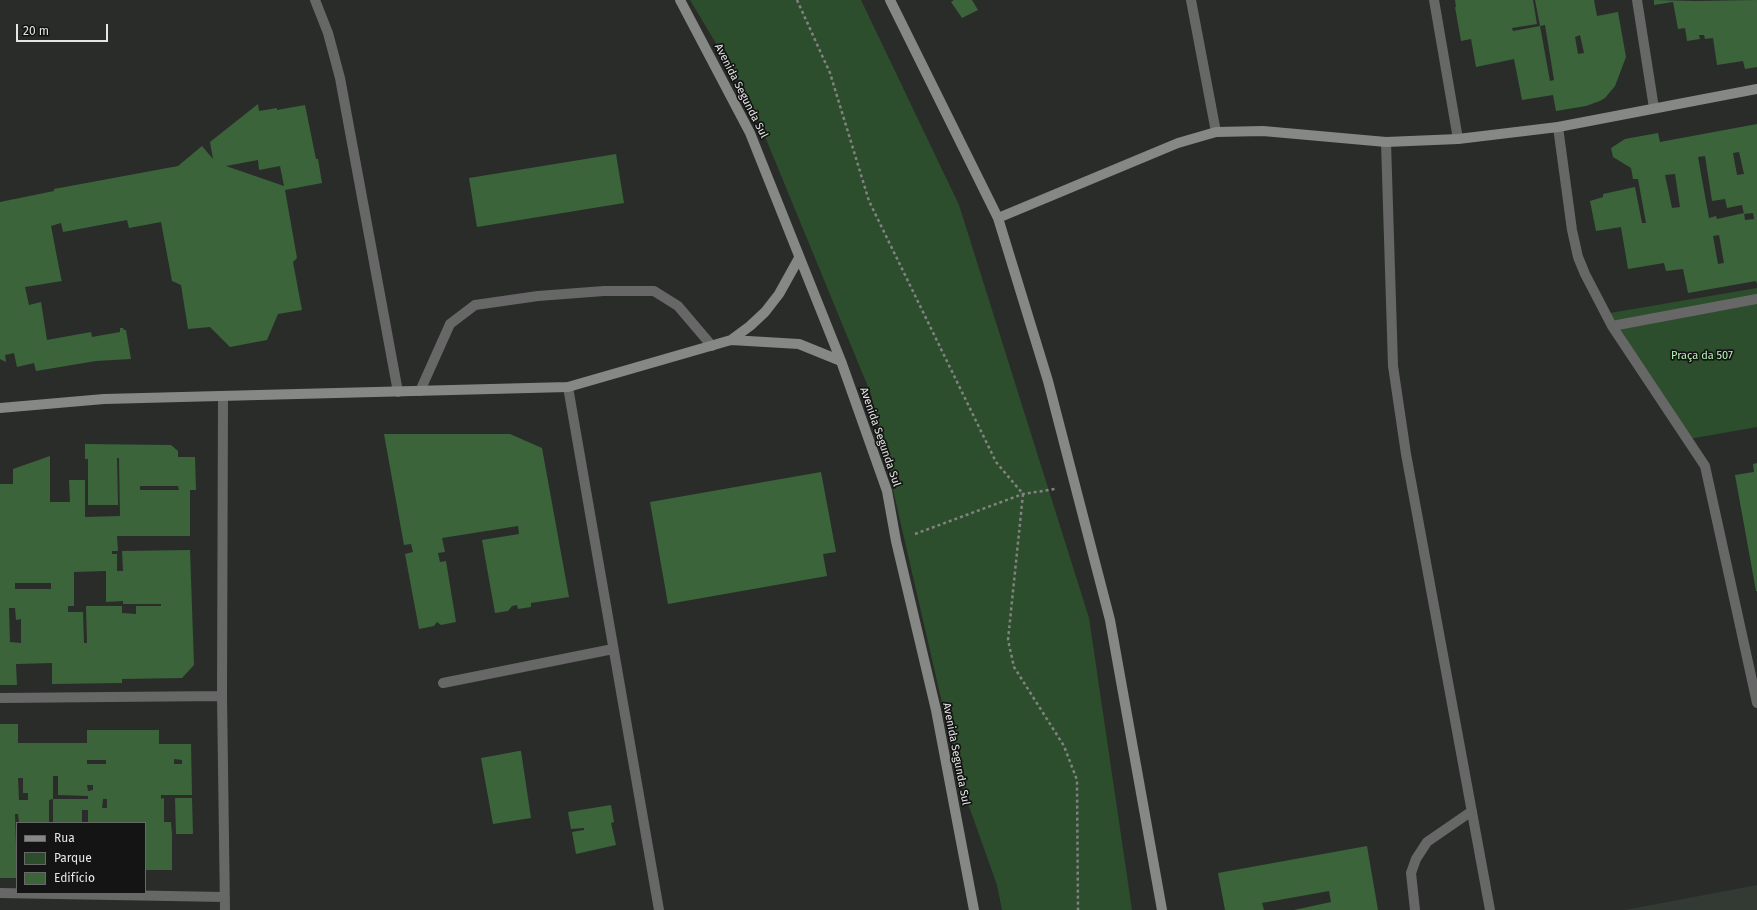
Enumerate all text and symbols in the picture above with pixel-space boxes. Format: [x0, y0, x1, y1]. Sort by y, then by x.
scale bar [18, 16, 110, 42]
text: 20 m [23, 24, 49, 38]
street label: Avenida Segunda Sul [711, 42, 771, 140]
park label: Praça da 507 [1671, 349, 1733, 363]
street label: Avenida Segunda Sul [857, 386, 903, 488]
street label: Avenida Segunda Sul [940, 702, 972, 806]
legend [16, 822, 146, 894]
text: Rua [54, 831, 75, 845]
text: Parque [54, 851, 92, 865]
text: Edifício [54, 871, 95, 885]

